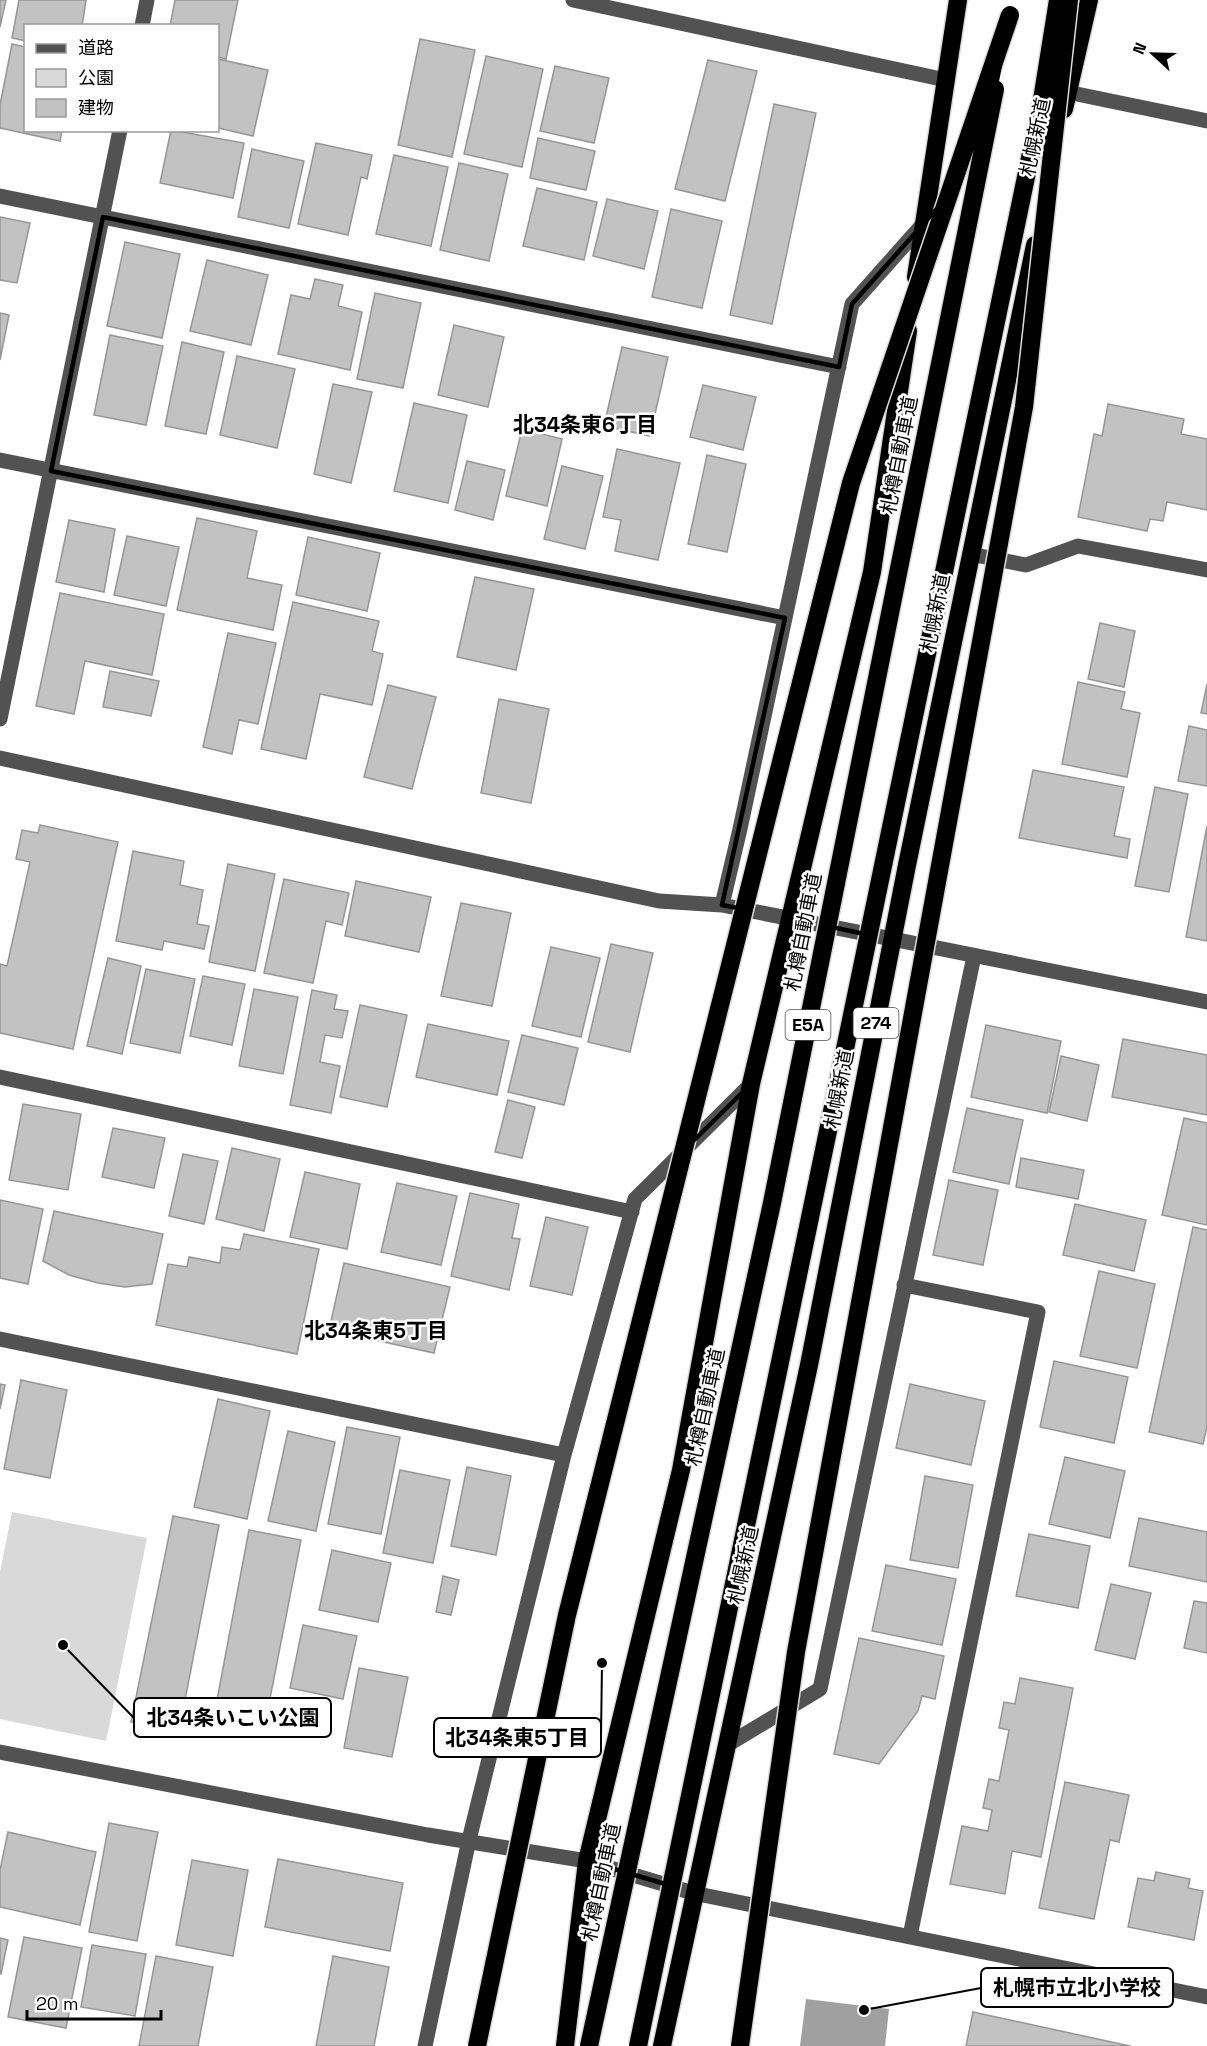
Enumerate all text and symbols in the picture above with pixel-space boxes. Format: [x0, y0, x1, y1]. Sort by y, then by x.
legend [24, 24, 219, 132]
north arrow [1123, 24, 1183, 84]
text: 道路 [78, 36, 114, 59]
text: N [1128, 40, 1151, 57]
text: 公園 [78, 66, 114, 89]
street label: 札幌新道 [1014, 95, 1056, 179]
text: 建物 [78, 96, 114, 119]
street label: 札樽自動車道 [875, 394, 923, 516]
district label: 北34条東6丁目 [513, 411, 657, 438]
street label: 札幌新道 [915, 571, 955, 655]
street label: 札樽自動車道 [779, 871, 827, 993]
road number: 274 [854, 1008, 898, 1038]
road number: E5A [786, 1010, 830, 1040]
street label: 札幌新道 [819, 1047, 859, 1131]
district label: 北34条東5丁目 [304, 1317, 448, 1344]
street label: 札樽自動車道 [680, 1346, 730, 1468]
street label: 札幌新道 [722, 1523, 764, 1607]
callout: 北34条いこい公園 [134, 1698, 331, 1737]
text: 北34条いこい公園 [146, 1704, 320, 1731]
callout: 北34条東5丁目 [434, 1718, 601, 1757]
text: 北34条東5丁目 [445, 1724, 589, 1751]
street label: 札樽自動車道 [576, 1821, 626, 1943]
callout: 札幌市立北小学校 [981, 1968, 1173, 2007]
text: 札幌市立北小学校 [993, 1974, 1161, 2001]
scale bar [27, 1983, 160, 2021]
text: 20 m [36, 1992, 79, 2015]

